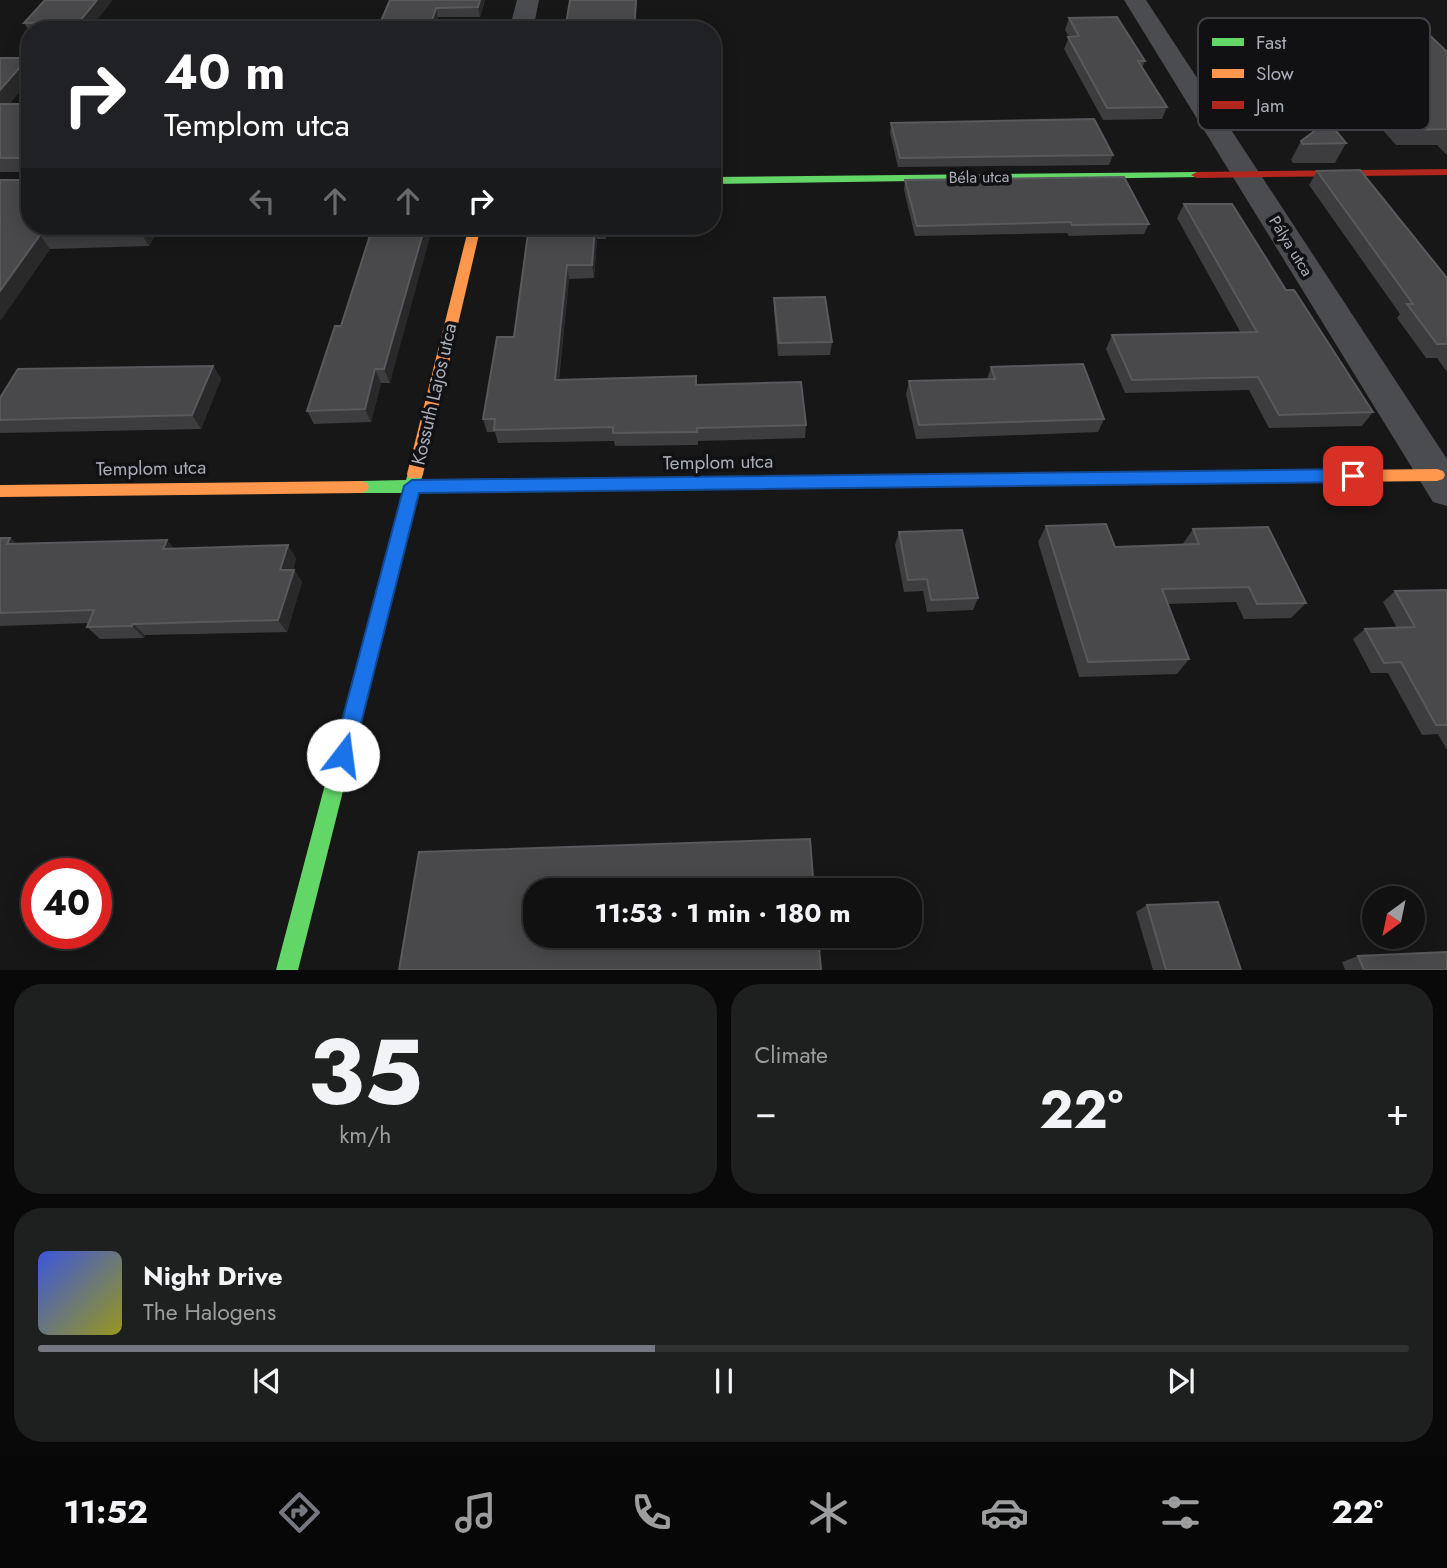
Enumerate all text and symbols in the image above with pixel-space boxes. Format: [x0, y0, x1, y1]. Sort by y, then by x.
legend [1198, 18, 1430, 130]
text: Fast [1256, 29, 1287, 56]
text: 40 m [164, 37, 286, 107]
icon: right [49, 49, 140, 140]
text: Slow [1256, 60, 1294, 87]
text: Jam [1253, 92, 1285, 119]
text: Templom utca [164, 102, 350, 148]
street label: Béla utca [948, 165, 1010, 189]
icon: left [243, 182, 281, 220]
icon: ahead [316, 182, 354, 220]
icon: ahead [389, 182, 427, 220]
icon: right [462, 182, 500, 220]
street label: Pálya utca [1263, 211, 1319, 281]
street label: Kossuth Lajos utca [405, 320, 463, 468]
pin [1323, 446, 1383, 506]
street label: Templom utca [663, 448, 773, 476]
street label: Templom utca [96, 454, 206, 482]
icon: arrive [1334, 457, 1372, 495]
position arrow [306, 718, 380, 792]
speed limit sign: 40 [21, 858, 112, 949]
north arrow [1362, 886, 1424, 948]
map controls [1362, 886, 1425, 949]
text: 11:53 · 1 min · 180 m [594, 894, 851, 932]
text: 35 [308, 1007, 423, 1138]
text: Climate [755, 1038, 828, 1072]
text: 22° [1039, 1072, 1123, 1148]
text: − [755, 1084, 777, 1139]
text: + [1386, 1084, 1409, 1139]
text: km/h [339, 1118, 391, 1152]
text: Night Drive [143, 1257, 283, 1295]
text: The Halogens [143, 1295, 276, 1329]
icon: previous [248, 1362, 286, 1400]
icon: pause [705, 1362, 743, 1400]
icon: next [1162, 1362, 1200, 1400]
icon: directions [275, 1488, 324, 1537]
icon: music [451, 1488, 500, 1537]
icon: phone [627, 1488, 676, 1537]
icon: climate [804, 1488, 853, 1537]
icon: car [980, 1488, 1029, 1537]
icon: filters [1156, 1488, 1205, 1537]
text: 11:52 [64, 1489, 148, 1535]
text: 22° [1332, 1489, 1383, 1535]

